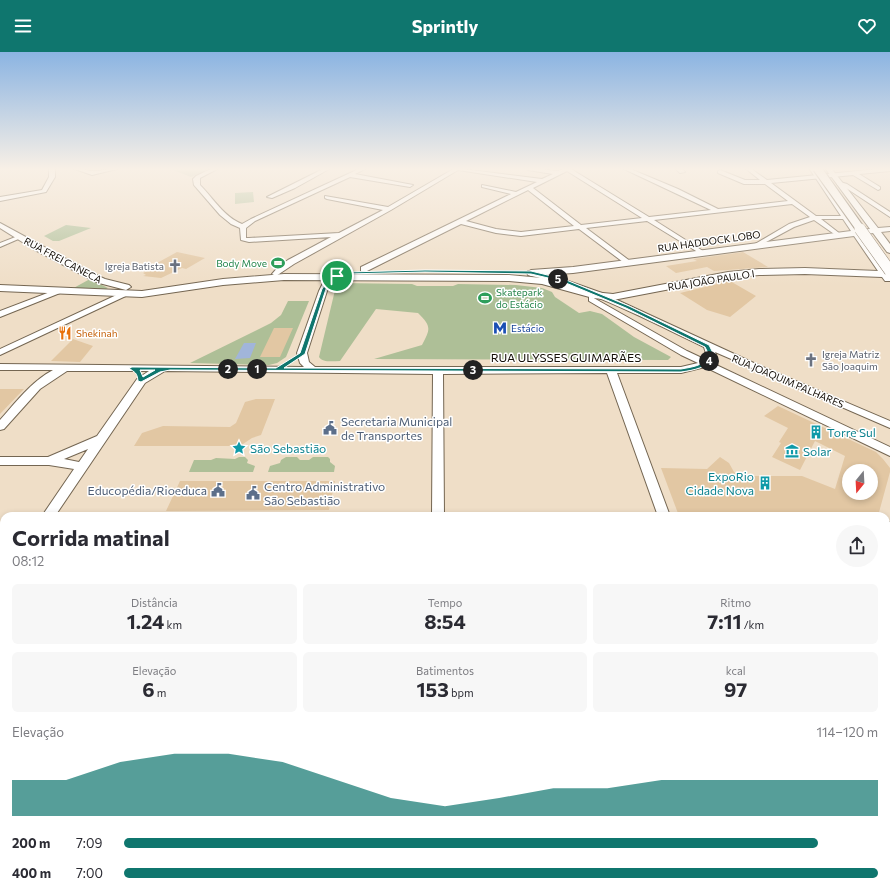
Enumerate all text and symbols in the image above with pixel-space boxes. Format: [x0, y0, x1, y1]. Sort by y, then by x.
icon: menu [12, 15, 34, 37]
text: Sprintly [412, 15, 478, 37]
icon: heart [856, 15, 878, 37]
street label: RUA HADDOCK LOBO [657, 228, 761, 254]
street label: RUA FREI CANECA [22, 234, 104, 286]
sports icon: Body Move [270, 255, 286, 271]
place label: Body Move [216, 257, 267, 269]
church icon: Igreja Batista [167, 258, 183, 274]
pin [320, 259, 354, 293]
place label: Igreja Batista [105, 260, 164, 272]
icon: arrive [326, 265, 348, 287]
street label: RUA JOÃO PAULO I [667, 267, 755, 293]
pin: 5 [548, 269, 568, 289]
text: 5 [555, 272, 561, 285]
place label: Skatepark do Estácio [496, 286, 543, 310]
sports icon: Skatepark do Estácio [477, 290, 493, 306]
metro station icon: Estácio [492, 320, 508, 336]
place label: Estácio [511, 322, 544, 334]
restaurant icon: Shekinah [57, 325, 73, 341]
place label: Shekinah [76, 327, 118, 339]
place label: Igreja Matriz São Joaquim [822, 348, 879, 372]
street label: RUA ULYSSES GUIMARÃES [491, 350, 641, 364]
pin: 4 [699, 351, 719, 371]
street label: RUA JOAQUIM PALHARES [730, 352, 846, 410]
church icon: Igreja Matriz São Joaquim [803, 352, 819, 368]
text: 4 [706, 354, 712, 367]
pin: 2 [218, 359, 238, 379]
pin: 1 [247, 359, 267, 379]
pin: 3 [463, 360, 483, 380]
text: 2 [225, 362, 231, 375]
text: 1 [255, 362, 259, 375]
text: 3 [470, 363, 476, 376]
place label: Secretaria Municipal de Transportes [341, 414, 452, 442]
public building icon: Secretaria Municipal de Transportes [322, 420, 338, 436]
building icon: Torre Sul [808, 424, 824, 440]
place label: Torre Sul [827, 425, 876, 439]
place icon: São Sebastião [231, 440, 247, 456]
place label: São Sebastião [250, 441, 326, 455]
museum icon: Solar [784, 443, 800, 459]
place label: Solar [803, 444, 832, 458]
north arrow [842, 464, 878, 500]
map controls [842, 464, 878, 500]
place label: ExpoRio Cidade Nova [686, 469, 754, 497]
building icon: ExpoRio Cidade Nova [757, 475, 773, 491]
place label: Centro Administrativo São Sebastião [264, 479, 385, 507]
public building icon: Educopédia/Rioeduca [210, 482, 226, 498]
place label: Educopédia/Rioeduca [88, 483, 207, 497]
public building icon: Centro Administrativo São Sebastião [245, 485, 261, 501]
text: Corrida matinal [12, 524, 170, 551]
button: share [836, 525, 878, 567]
text: 08:12 [12, 553, 44, 569]
text: Distância [131, 596, 178, 609]
text: Tempo [428, 596, 462, 609]
text: Ritmo [720, 596, 751, 609]
text: 1.24 [127, 609, 164, 633]
text: 8:54 [424, 609, 466, 633]
text: 7:11 [707, 609, 742, 633]
text: km [164, 618, 182, 631]
text: /km [742, 618, 764, 631]
text: Elevação [132, 664, 176, 677]
text: Batimentos [416, 664, 474, 677]
text: kcal [726, 664, 746, 677]
text: 6 [142, 677, 155, 701]
text: 153 [416, 677, 449, 701]
text: 97 [724, 677, 747, 701]
text: m [155, 686, 166, 699]
text: bpm [449, 686, 474, 699]
text: Elevação [12, 724, 64, 740]
text: 114–120 m [816, 724, 878, 740]
text: 200 m [12, 835, 50, 851]
text: 7:09 [76, 835, 102, 851]
text: 400 m [12, 865, 51, 881]
text: 7:00 [76, 865, 103, 881]

